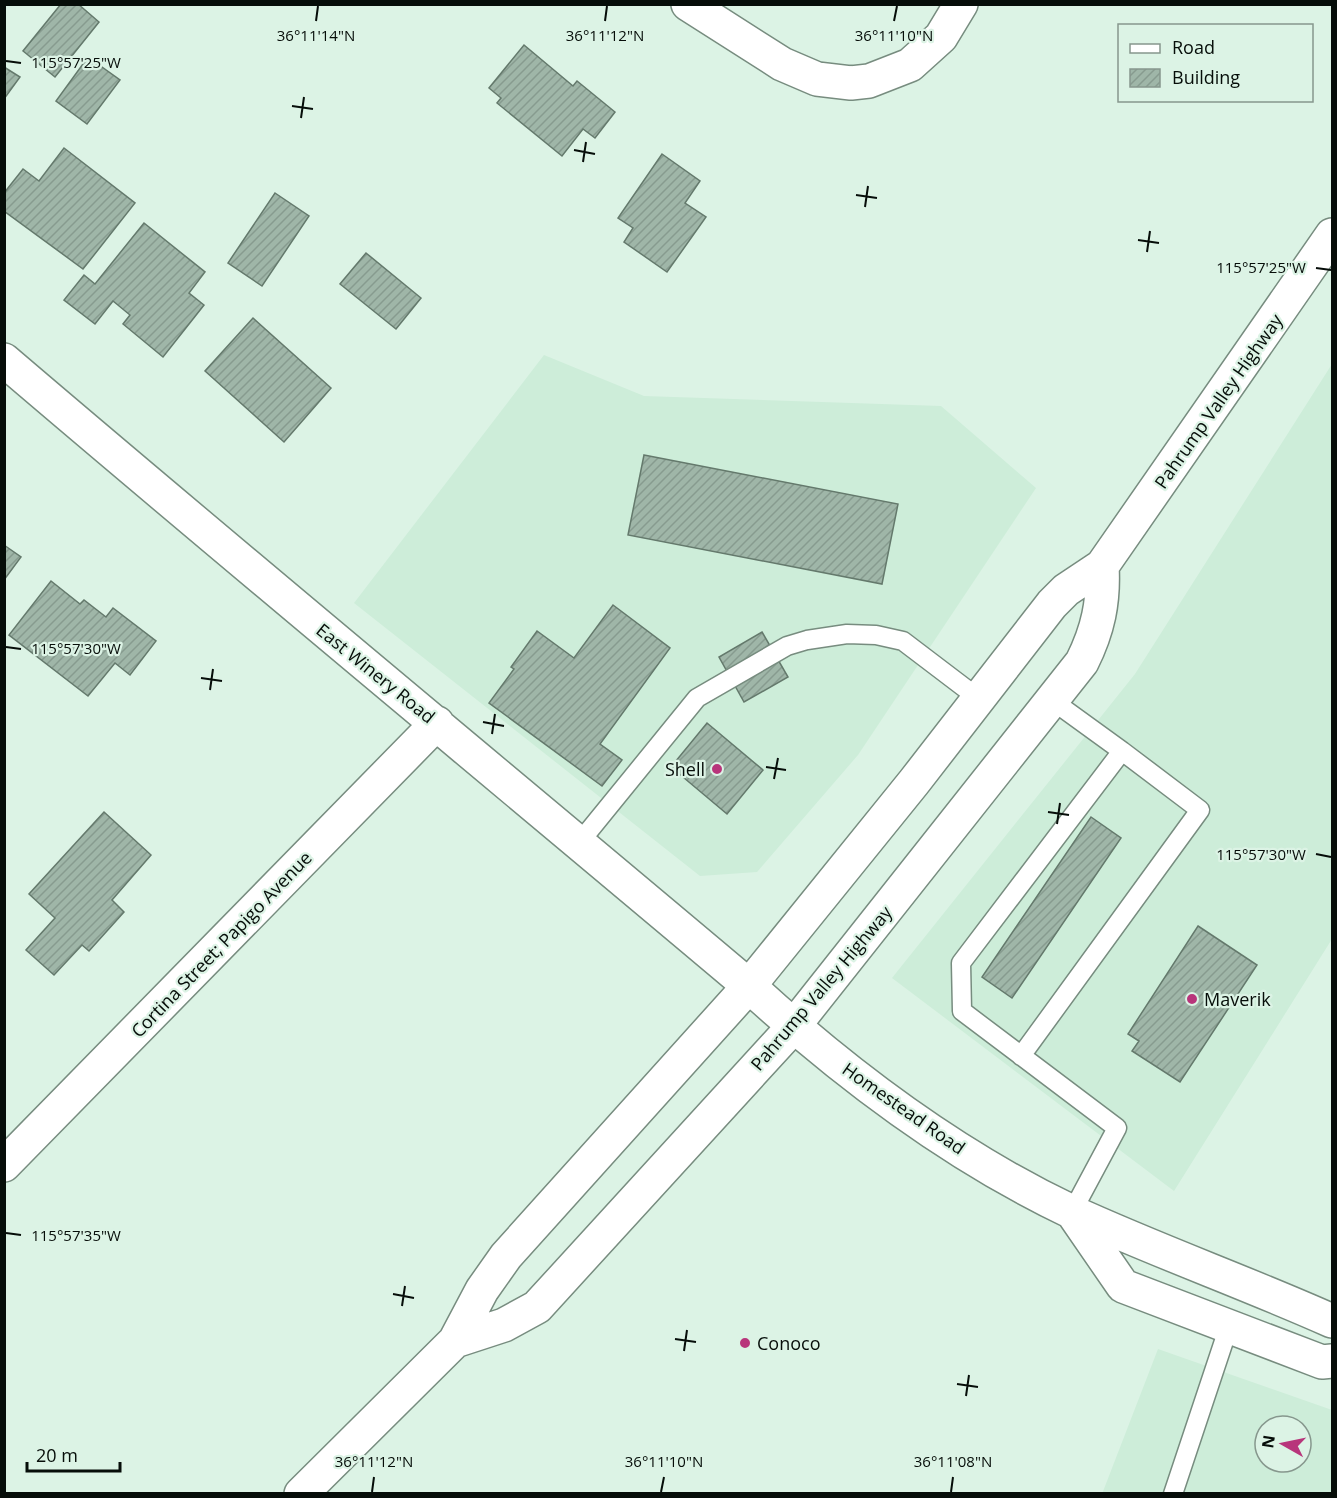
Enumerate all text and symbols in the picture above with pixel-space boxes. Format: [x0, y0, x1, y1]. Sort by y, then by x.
legend [1118, 24, 1313, 102]
text: 36°11'14"N [277, 25, 355, 45]
text: 36°11'12"N [566, 25, 644, 45]
text: 36°11'10"N [855, 25, 933, 45]
text: Road [1172, 35, 1215, 59]
text: 115°57'25"W [31, 52, 121, 72]
text: Building [1172, 65, 1240, 89]
text: 115°57'25"W [1216, 257, 1306, 277]
street label: Pahrump Valley Highway [1149, 308, 1288, 493]
street label: East Winery Road [312, 618, 440, 728]
text: 115°57'30"W [31, 638, 121, 658]
place label: Shell [665, 757, 705, 781]
marker: Shell [710, 762, 724, 776]
text: 115°57'30"W [1216, 844, 1306, 864]
street label: Cortina Street; Papigo Avenue [125, 846, 317, 1042]
street label: Pahrump Valley Highway [745, 900, 898, 1075]
place label: Maverik [1204, 987, 1271, 1011]
marker: Maverik [1185, 992, 1199, 1006]
street label: Homestead Road [838, 1057, 970, 1159]
text: 115°57'35"W [31, 1225, 121, 1245]
place label: Conoco [757, 1331, 820, 1355]
marker: Conoco [738, 1336, 752, 1350]
north arrow [1253, 1414, 1313, 1474]
text: N [1256, 1434, 1280, 1450]
scale bar [27, 1435, 120, 1473]
text: 20 m [36, 1443, 78, 1467]
text: 36°11'12"N [335, 1451, 413, 1471]
text: 36°11'10"N [625, 1451, 703, 1471]
text: 36°11'08"N [914, 1451, 992, 1471]

